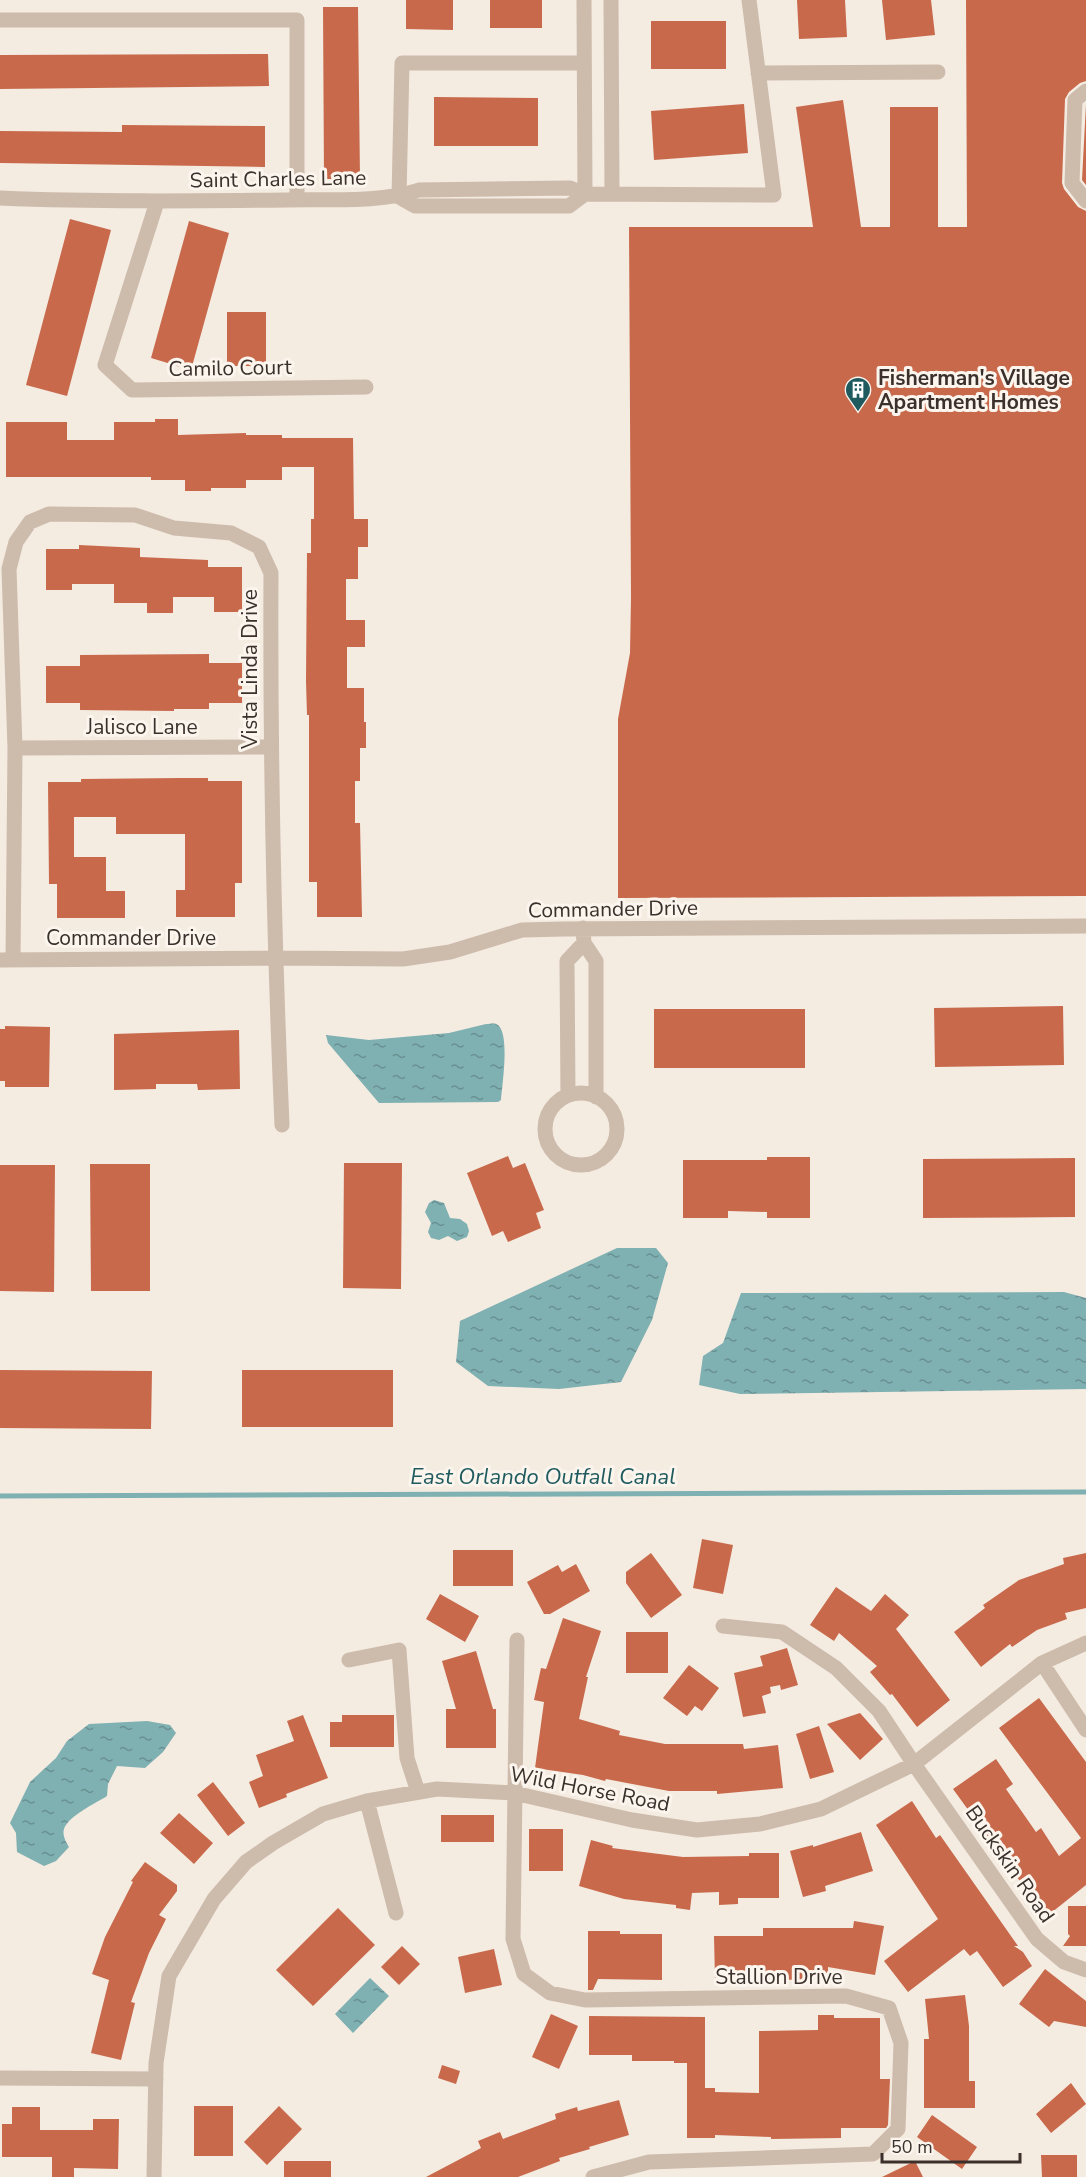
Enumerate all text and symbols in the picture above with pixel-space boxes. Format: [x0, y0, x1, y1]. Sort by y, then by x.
street label: Saint Charles Lane [189, 163, 367, 195]
street label: Camilo Court [168, 353, 292, 383]
place label: Fisherman's Village Apartment Homes [878, 364, 1070, 416]
building icon: Fisherman's Village Apartment Homes [843, 375, 873, 413]
street label: Vista Linda Drive [236, 589, 264, 750]
street label: Jalisco Lane [85, 713, 198, 741]
street label: Commander Drive [528, 894, 698, 924]
street label: Commander Drive [46, 924, 216, 952]
water label: East Orlando Outfall Canal [410, 1462, 676, 1492]
street label: Wild Horse Road [508, 1760, 672, 1818]
street label: Buckskin Road [959, 1800, 1061, 1928]
street label: Stallion Drive [715, 1963, 843, 1991]
scale bar [882, 2126, 1020, 2164]
text: 50 m [891, 2135, 933, 2159]

